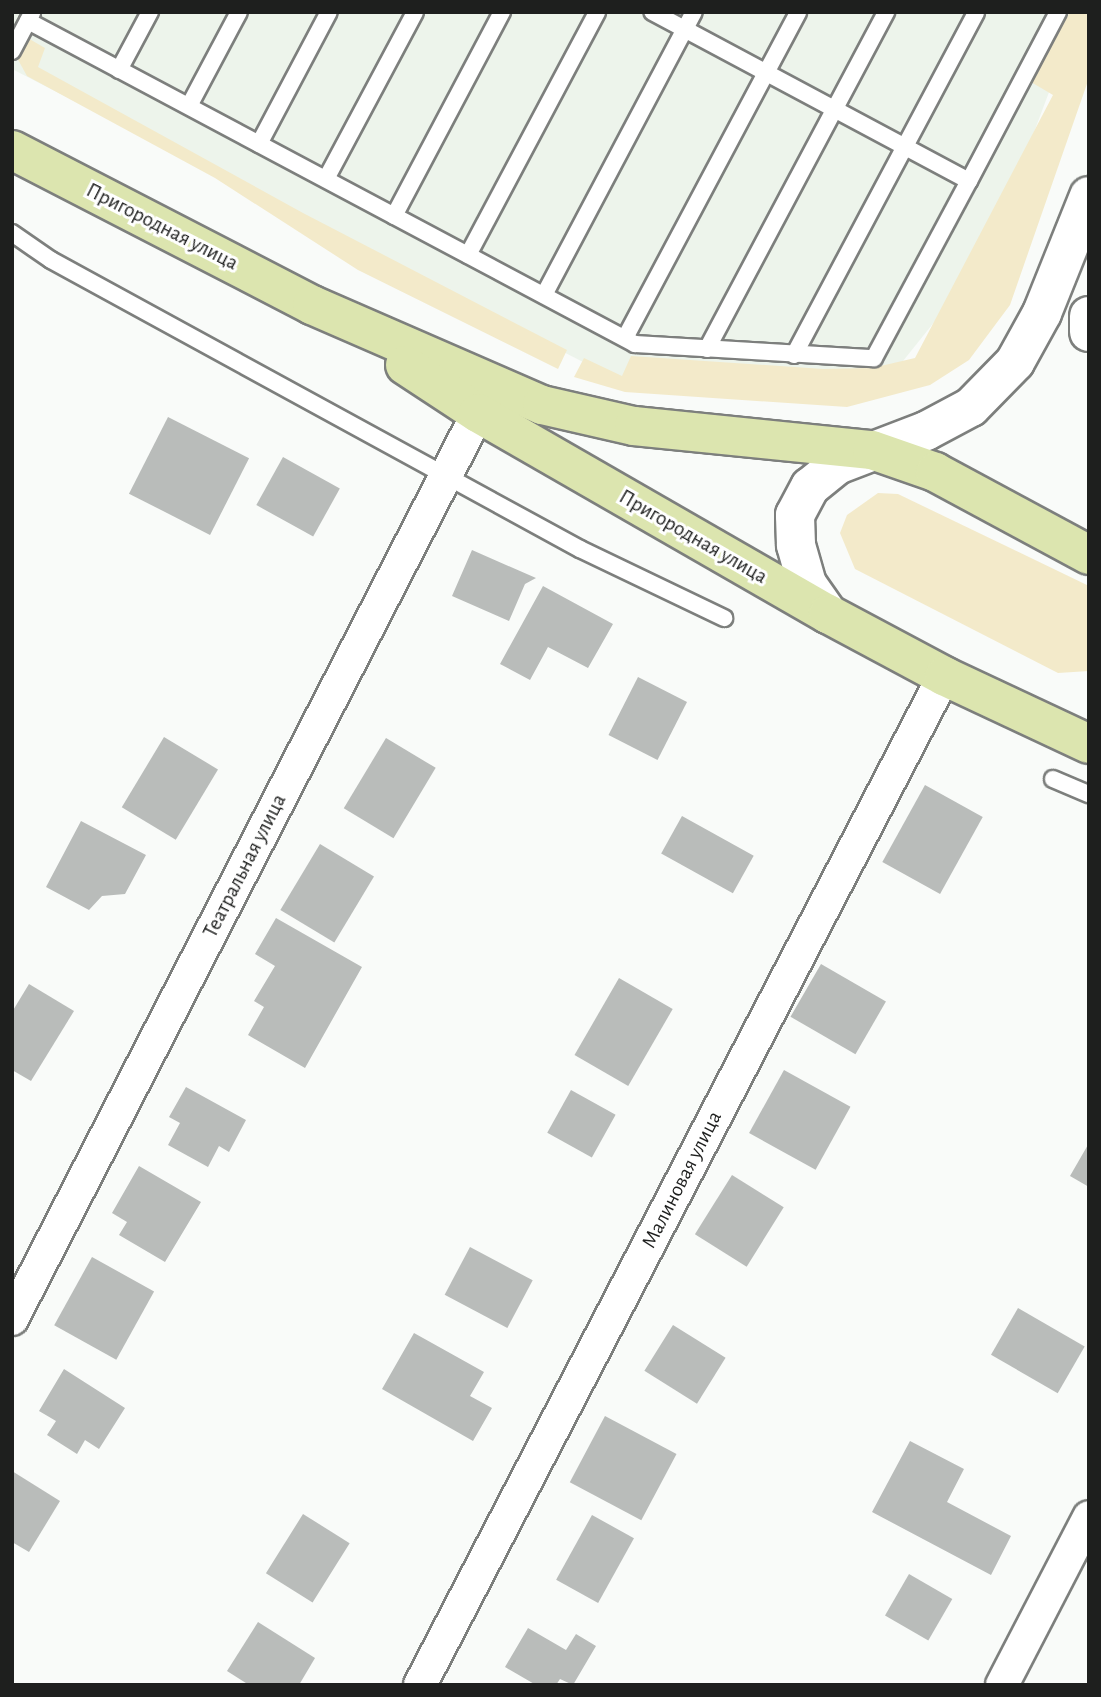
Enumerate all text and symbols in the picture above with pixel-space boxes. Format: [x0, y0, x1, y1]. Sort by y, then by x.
street label: Пригородная улица [82, 178, 242, 276]
street label: Пригородная улица [614, 484, 772, 590]
street label: Театральная улица [198, 790, 292, 942]
street label: Малиновая улица [637, 1107, 727, 1253]

